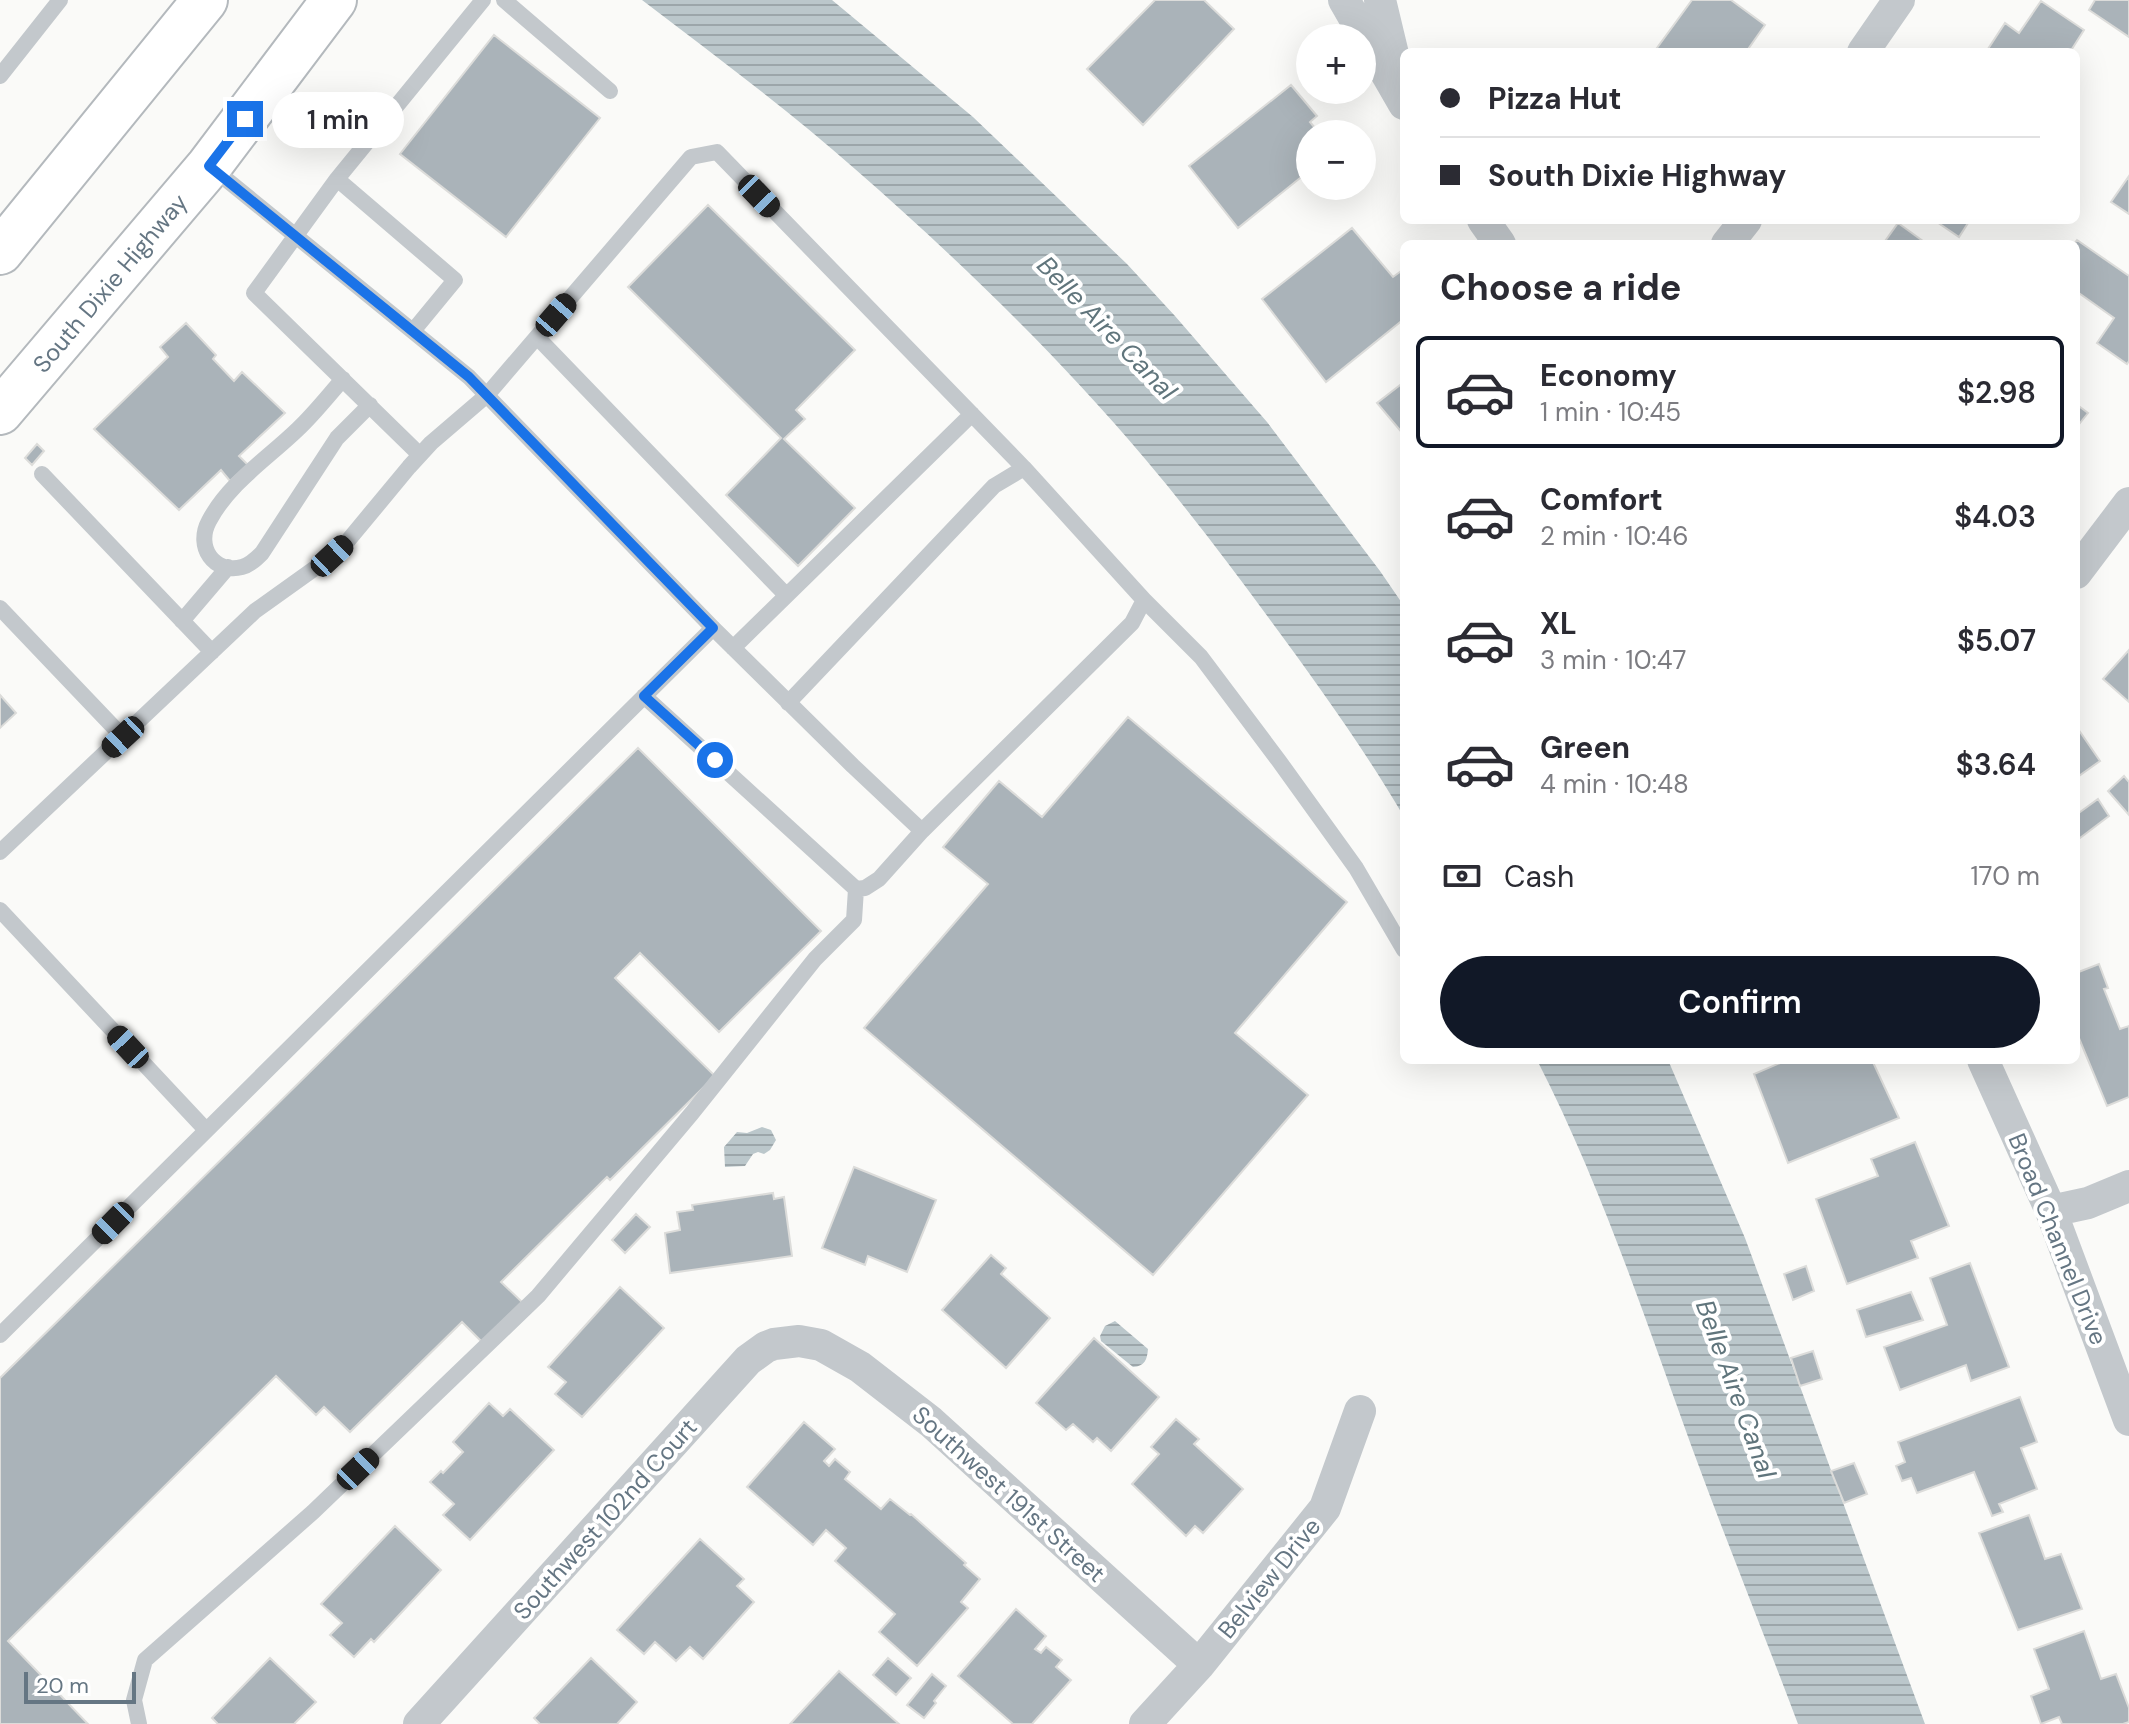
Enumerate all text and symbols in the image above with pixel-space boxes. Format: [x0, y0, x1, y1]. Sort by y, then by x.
map controls [1296, 24, 1376, 200]
button: + [1296, 24, 1376, 104]
text: Pizza Hut [1488, 79, 1622, 118]
callout: 1 min [273, 91, 405, 147]
route end [227, 101, 263, 137]
text: 1 min [307, 103, 369, 137]
button: − [1296, 120, 1376, 200]
text: South Dixie Highway [1488, 156, 1786, 195]
car [734, 170, 784, 222]
street label: South Dixie Highway [26, 187, 194, 379]
water label: Belle Aire Canal [1030, 249, 1185, 408]
text: Choose a ride [1440, 264, 1681, 311]
car [531, 289, 581, 341]
icon: car [1444, 356, 1516, 428]
text: Economy [1540, 356, 1677, 395]
text: $2.98 [1957, 373, 2036, 412]
text: 1 min · 10:45 [1540, 395, 1681, 429]
icon: car [1444, 480, 1516, 552]
text: Comfort [1540, 480, 1663, 519]
text: $4.03 [1954, 497, 2036, 536]
text: 2 min · 10:46 [1540, 519, 1688, 553]
car [306, 531, 358, 581]
icon: car [1444, 604, 1516, 676]
text: XL [1540, 604, 1577, 643]
text: $5.07 [1957, 621, 2036, 660]
text: 3 min · 10:47 [1540, 643, 1686, 677]
car [97, 712, 149, 762]
icon: car [1444, 728, 1516, 800]
text: Green [1540, 728, 1630, 767]
route start [697, 742, 733, 778]
text: $3.64 [1956, 745, 2036, 784]
text: 4 min · 10:48 [1540, 767, 1689, 801]
icon: cash [1440, 854, 1484, 898]
text: Cash [1504, 857, 1574, 896]
text: 170 m [1971, 859, 2040, 893]
button: Confirm [1440, 956, 2040, 1048]
car [103, 1021, 153, 1073]
street label: Broad Channel Drive [2001, 1129, 2115, 1349]
car [88, 1198, 138, 1248]
water label: Belle Aire Canal [1688, 1295, 1784, 1484]
street label: Southwest 191st Street [906, 1399, 1112, 1589]
street label: Southwest 102nd Court [506, 1412, 704, 1626]
car [332, 1444, 384, 1494]
street label: Belview Drive [1211, 1511, 1327, 1645]
scale bar [24, 1668, 136, 1704]
text: 20 m [36, 1671, 89, 1700]

